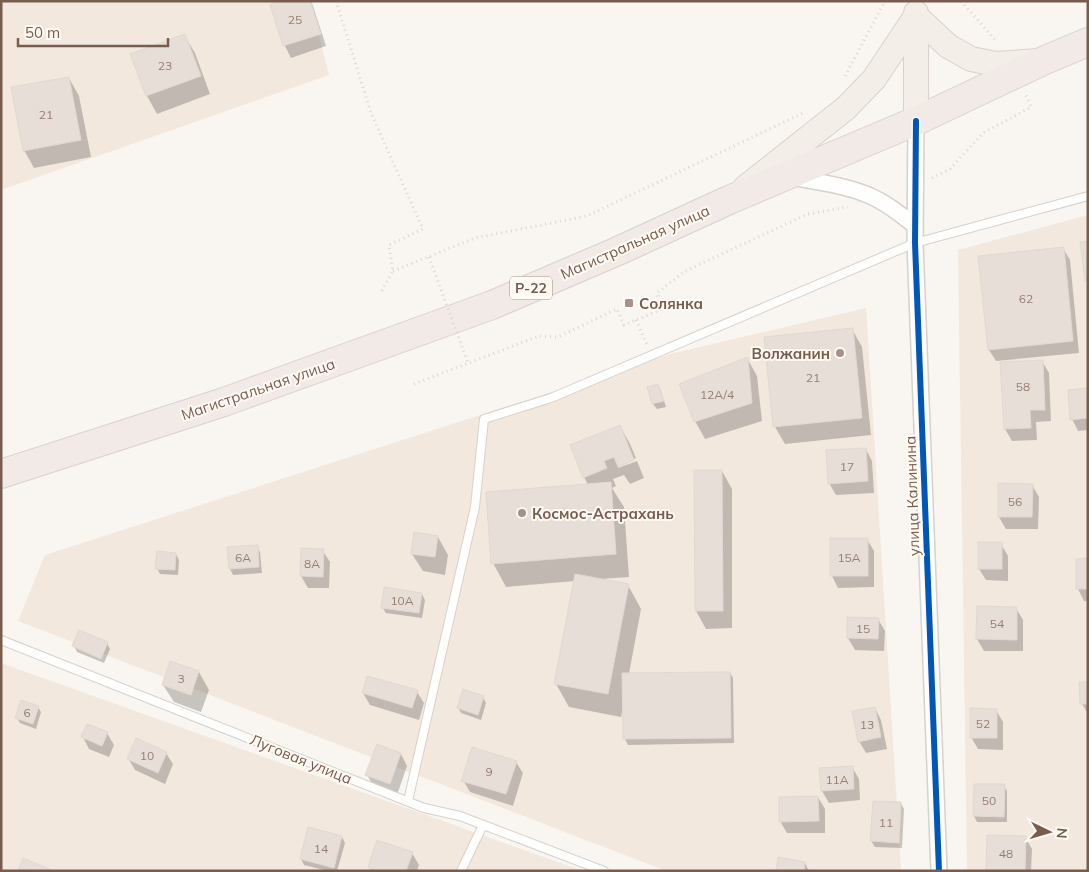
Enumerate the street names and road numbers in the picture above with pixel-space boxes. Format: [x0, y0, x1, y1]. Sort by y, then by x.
street label: Магистральная улица [557, 201, 713, 283]
road number: Р-22 [510, 276, 552, 300]
street label: Магистральная улица [179, 354, 337, 424]
street label: улица Калинина [900, 436, 924, 556]
street label: Луговая улица [247, 730, 355, 788]

